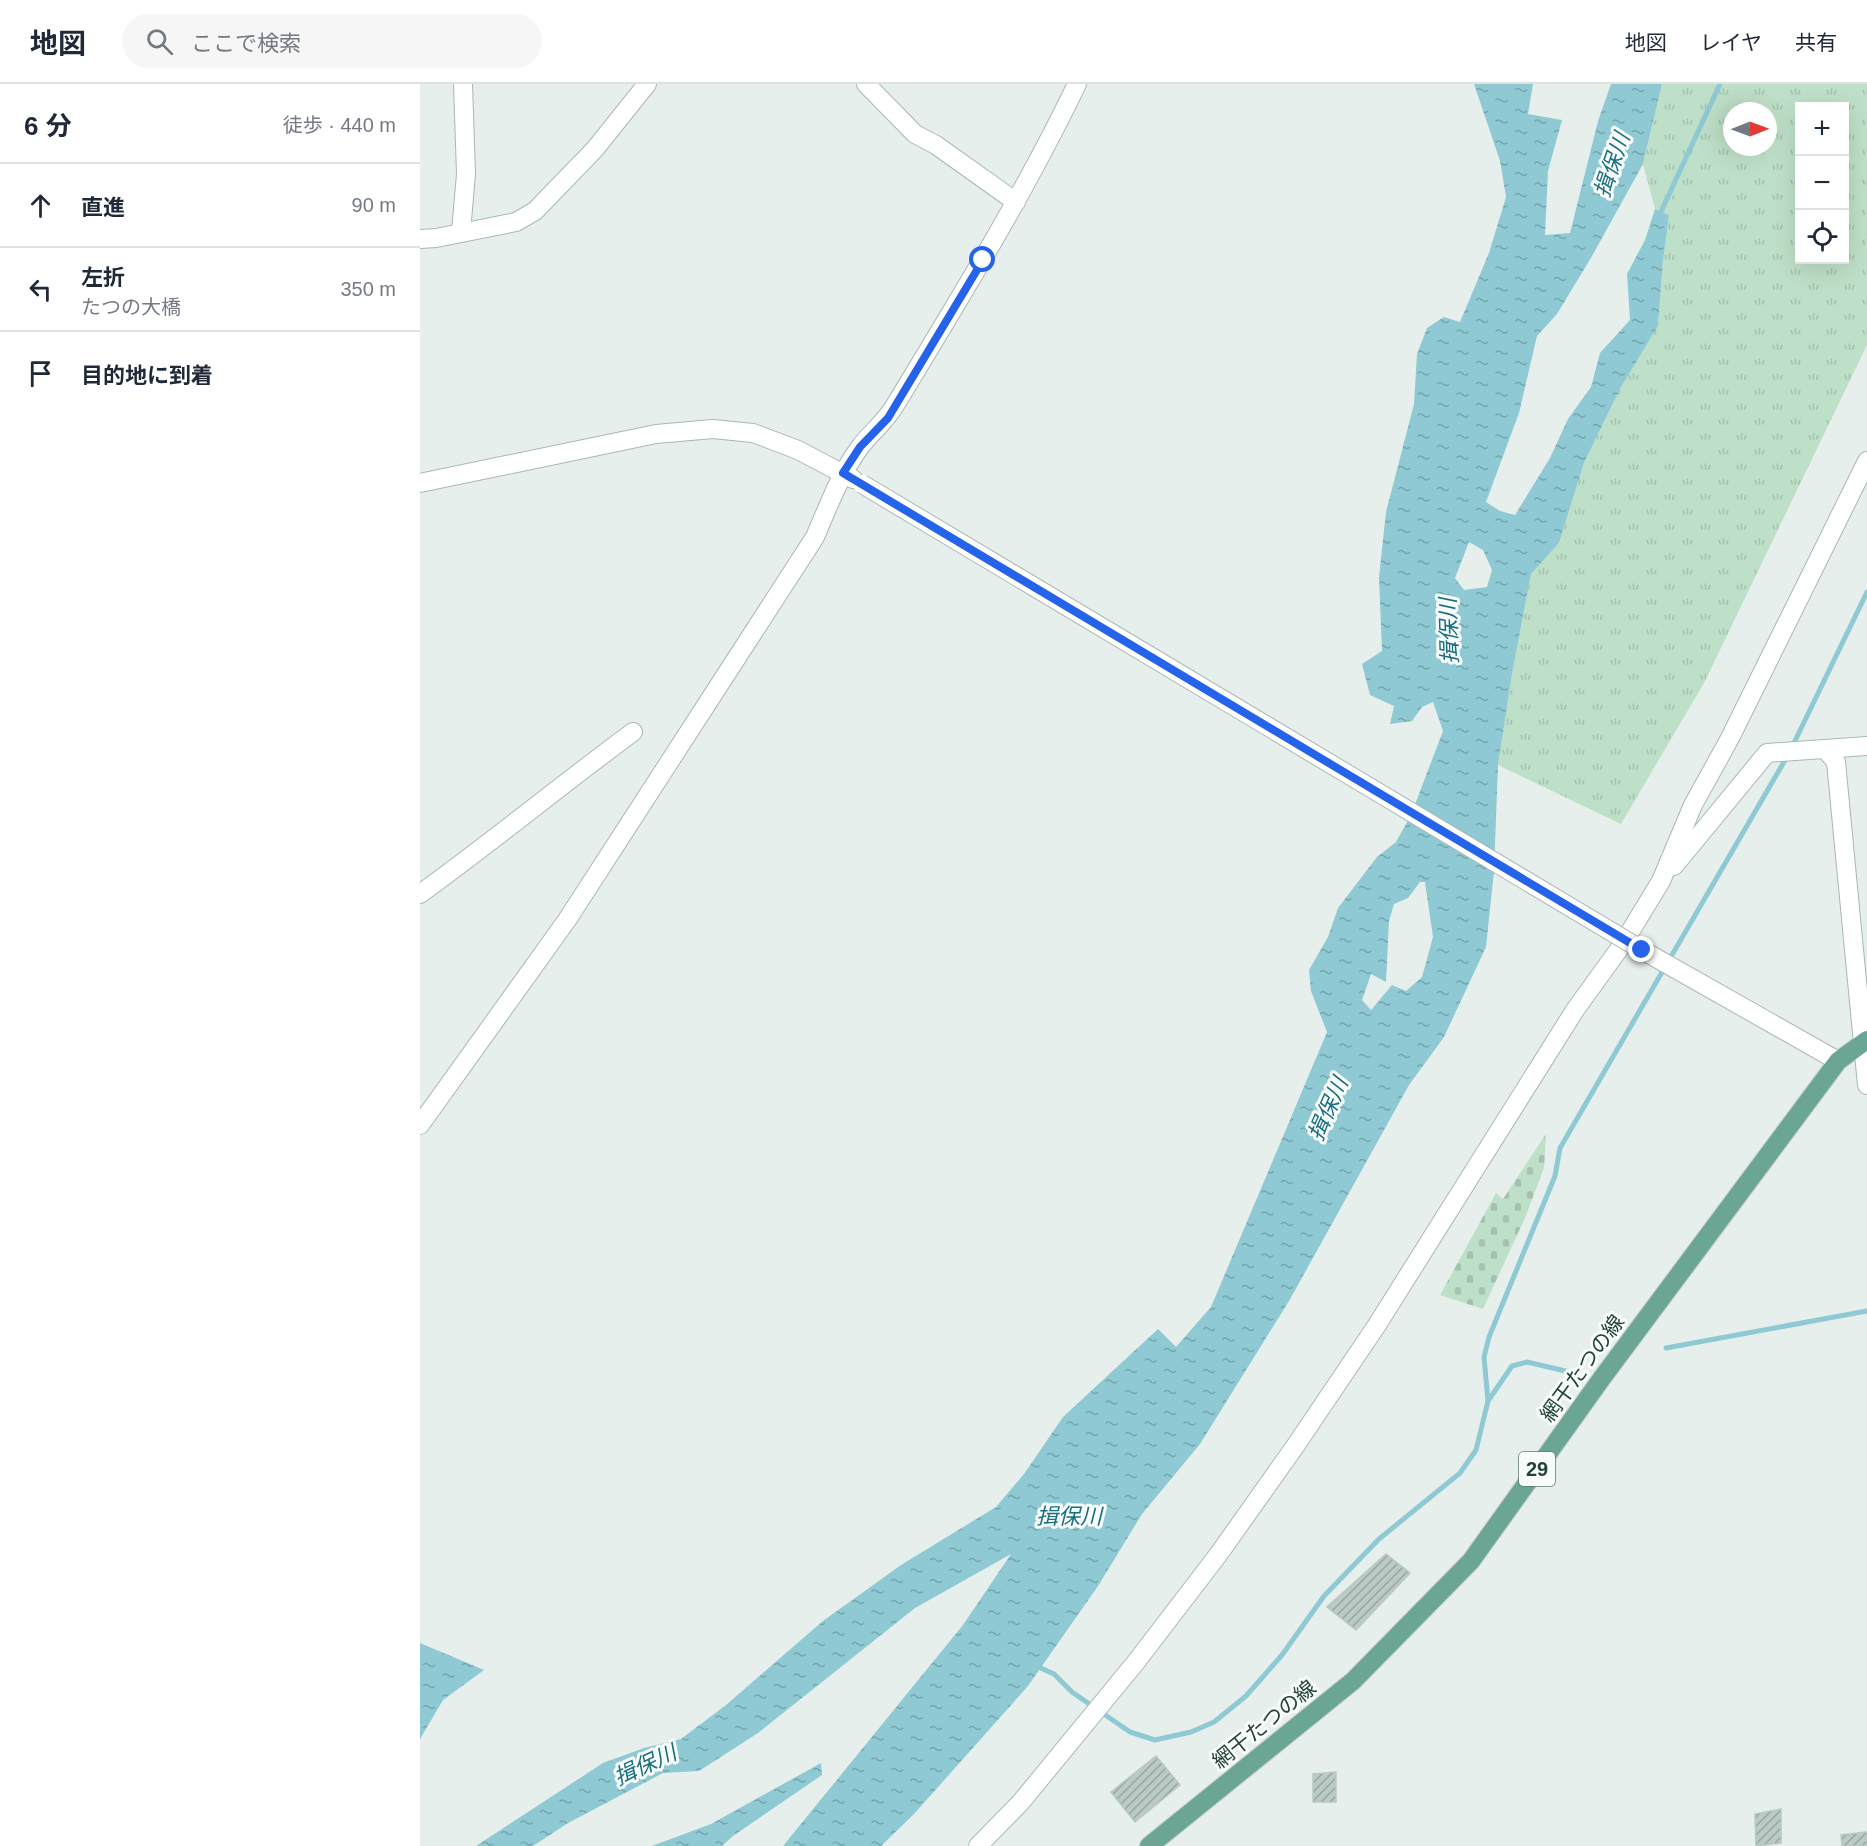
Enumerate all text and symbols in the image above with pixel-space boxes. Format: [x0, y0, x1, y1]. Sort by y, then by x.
search box [122, 14, 542, 68]
icon: search [143, 25, 176, 58]
text: 地図 [30, 28, 86, 59]
text: ここで検索 [191, 31, 301, 56]
text: 地図 [1625, 31, 1667, 54]
text: レイヤ [1700, 31, 1762, 54]
text: 共有 [1795, 31, 1837, 54]
north arrow [1723, 102, 1777, 156]
map controls [1795, 102, 1849, 264]
button: + [1795, 102, 1849, 156]
text: 6 分 [24, 111, 72, 141]
text: 徒歩 · 440 m [283, 114, 396, 136]
water label: 揖保川 [1589, 128, 1635, 200]
button: − [1795, 156, 1849, 210]
icon: ahead [24, 189, 57, 222]
text: 90 m [352, 194, 396, 216]
text: 直進 [81, 195, 125, 220]
button: locate [1795, 210, 1849, 264]
route start [969, 246, 995, 272]
text: 左折 [81, 265, 125, 290]
icon: left [24, 273, 57, 306]
text: 350 m [340, 278, 396, 300]
text: たつの大橋 [81, 296, 181, 318]
icon: arrive [24, 357, 57, 390]
text: 目的地に到着 [81, 363, 213, 388]
water label: 揖保川 [1435, 596, 1463, 664]
route end [1628, 936, 1654, 962]
water label: 揖保川 [1303, 1072, 1354, 1144]
street label: 網干たつの線 [1536, 1310, 1628, 1426]
road number: 29 [1519, 1452, 1555, 1486]
water label: 揖保川 [1036, 1504, 1104, 1529]
street label: 網干たつの線 [1208, 1675, 1320, 1773]
water label: 揖保川 [610, 1739, 682, 1790]

